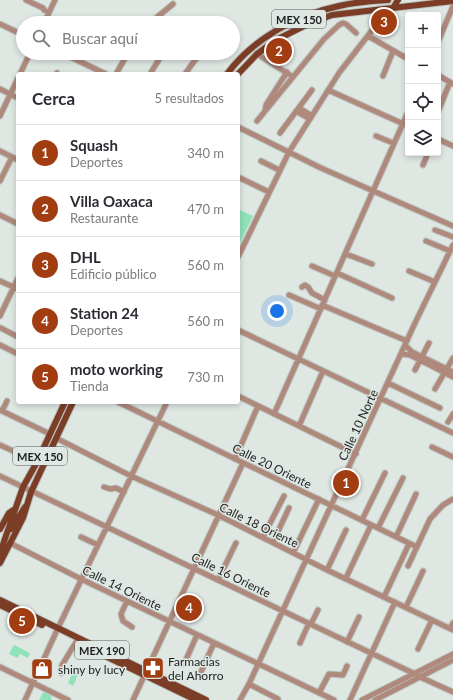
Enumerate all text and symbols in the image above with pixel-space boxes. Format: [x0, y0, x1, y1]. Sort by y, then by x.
pin: 3 [371, 7, 397, 37]
road number: MEX 150 [272, 10, 326, 28]
map controls [405, 12, 441, 156]
button: + [405, 12, 441, 48]
search box [16, 16, 240, 60]
icon: search [30, 27, 52, 49]
text: Buscar aquí [62, 29, 138, 47]
pin: 2 [266, 36, 292, 66]
button: − [405, 48, 441, 84]
button: locate [405, 84, 441, 120]
text: Cerca [32, 88, 75, 109]
text: 5 resultados [154, 90, 224, 106]
button: layers [405, 120, 441, 156]
text: Squash [70, 136, 118, 154]
text: 1 [41, 145, 49, 161]
text: 340 m [187, 145, 224, 161]
text: Deportes [70, 154, 123, 170]
text: Villa Oaxaca [70, 192, 153, 210]
text: 2 [41, 201, 49, 217]
text: 470 m [187, 201, 224, 217]
text: Restaurante [70, 210, 138, 226]
text: DHL [70, 248, 101, 266]
text: 3 [41, 257, 49, 273]
text: 560 m [187, 257, 224, 273]
text: Edificio público [70, 266, 157, 282]
your location [267, 301, 287, 321]
text: Station 24 [70, 304, 139, 322]
text: 4 [41, 313, 49, 329]
text: 560 m [187, 313, 224, 329]
text: Deportes [70, 322, 123, 338]
text: moto working [70, 360, 163, 378]
text: 5 [41, 369, 49, 385]
text: 730 m [187, 369, 224, 385]
text: Tienda [70, 378, 109, 394]
street label: Calle 10 Norte [335, 387, 381, 463]
street label: Calle 20 Oriente [230, 440, 314, 492]
road number: MEX 150 [13, 447, 67, 465]
pin: 1 [333, 468, 359, 498]
street label: Calle 18 Oriente [217, 499, 301, 551]
street label: Calle 16 Oriente [189, 549, 273, 601]
street label: Calle 14 Oriente [80, 562, 164, 614]
pin: 4 [176, 593, 202, 623]
pin: 5 [9, 606, 35, 636]
road number: MEX 190 [75, 641, 129, 659]
place label: Farmacias del Ahorro [168, 654, 224, 683]
pharmacy icon: Farmacias del Ahorro [140, 655, 166, 681]
shop icon: shiny by lucy [29, 656, 55, 682]
place label: shiny by lucy [58, 662, 126, 677]

